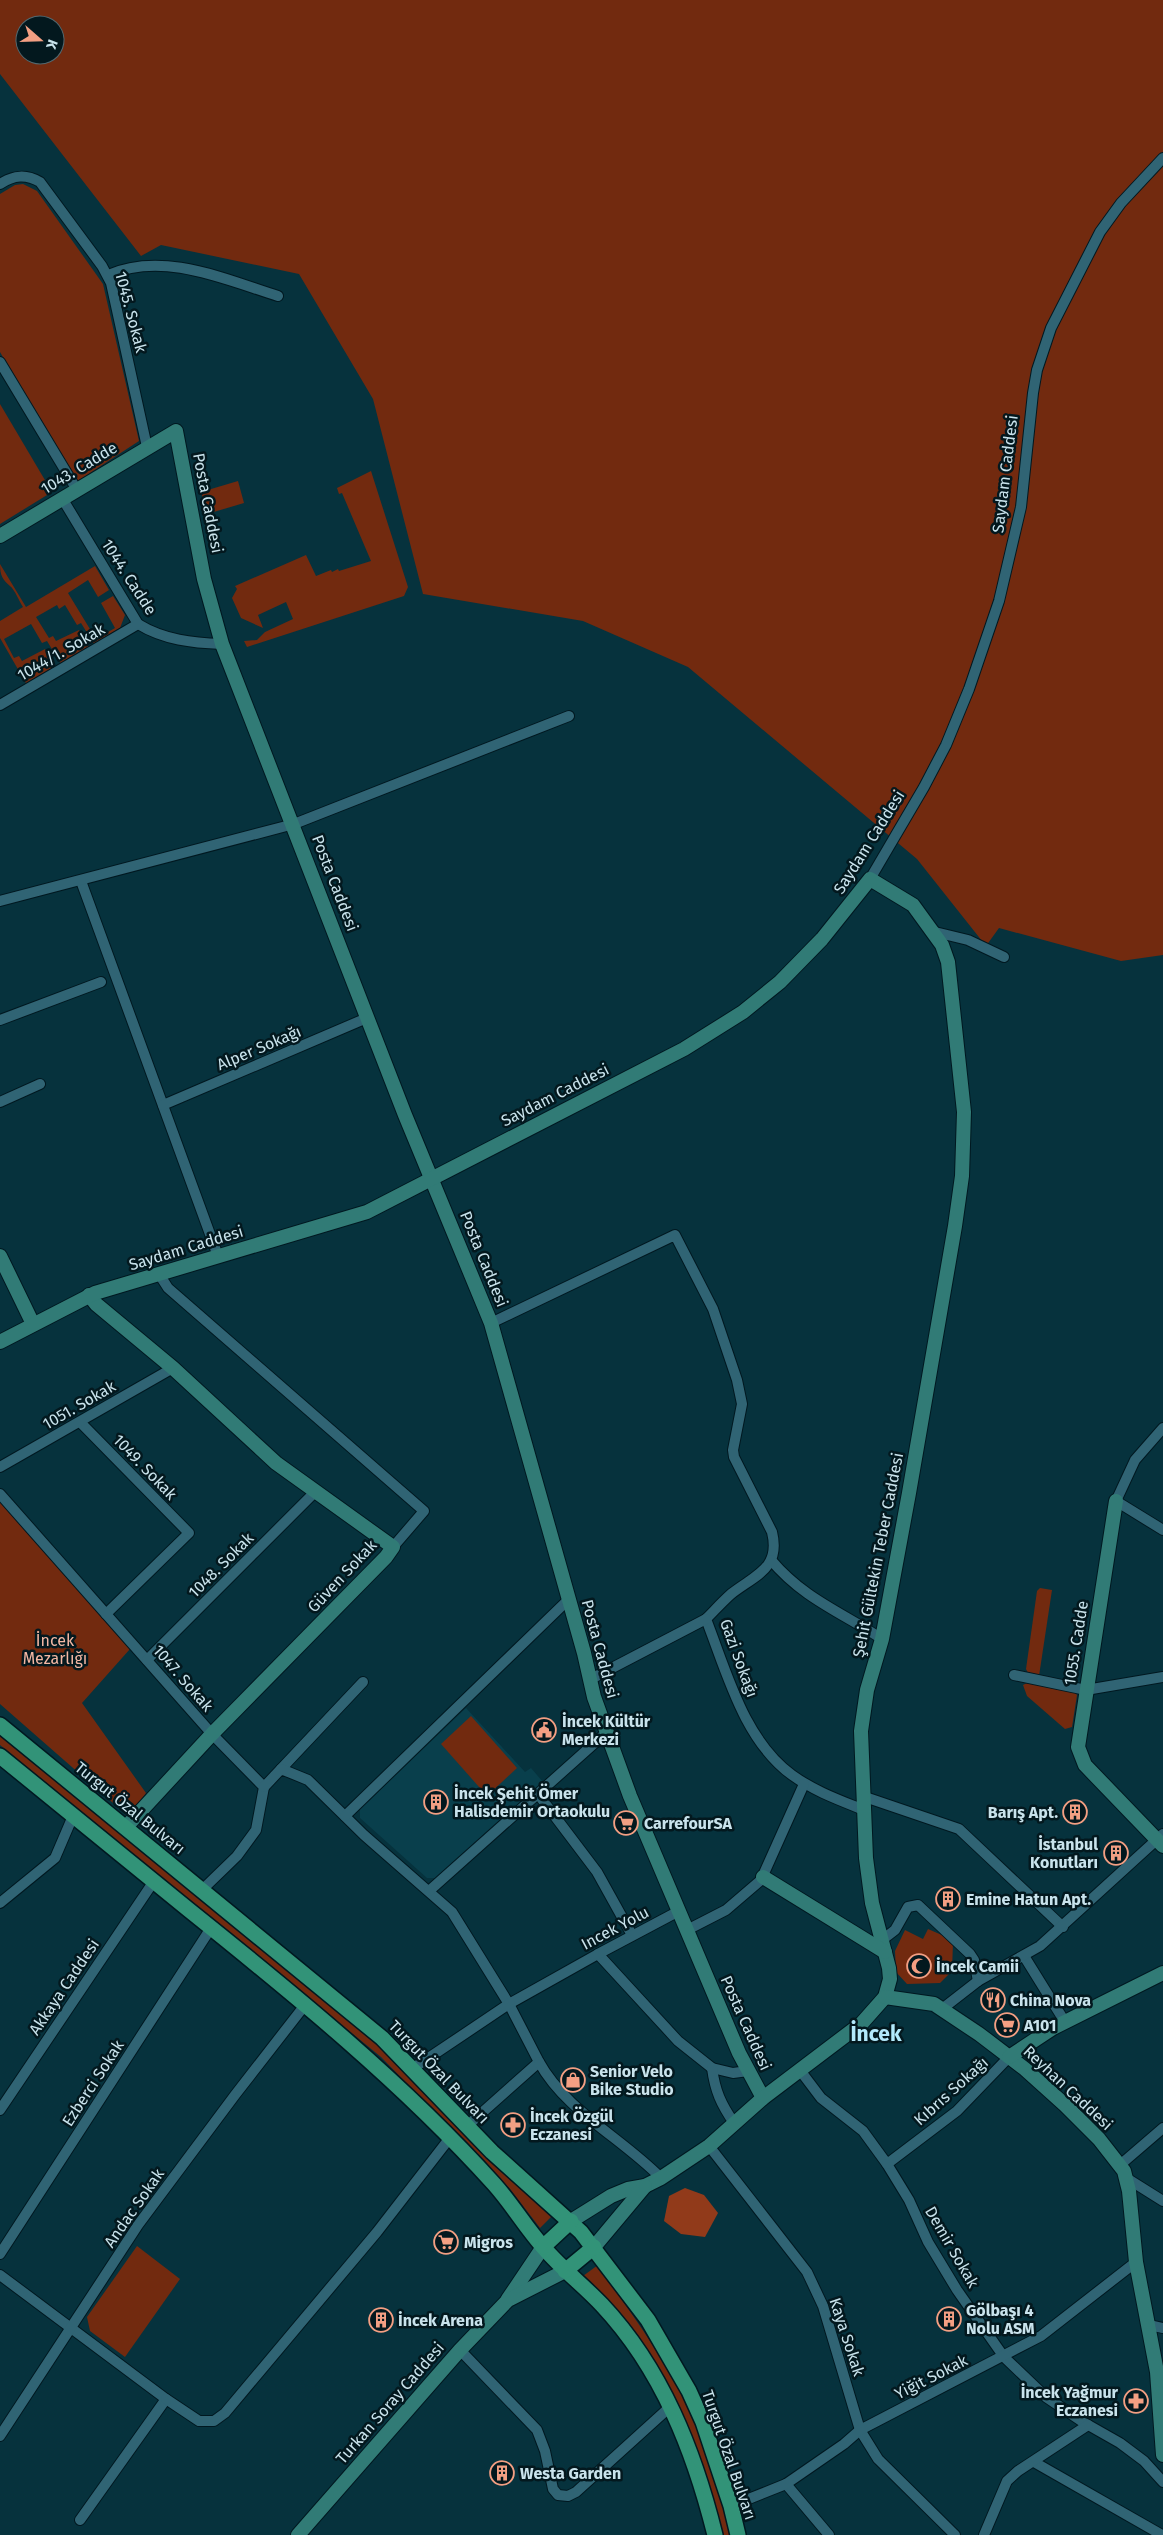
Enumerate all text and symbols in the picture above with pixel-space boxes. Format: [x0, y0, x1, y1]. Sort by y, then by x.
north arrow [15, 15, 65, 65]
text: K [42, 37, 61, 52]
street label: 1045. Sokak [111, 269, 151, 355]
street label: Saydam Caddesi [988, 414, 1022, 534]
street label: 1043. Cadde [37, 438, 121, 498]
street label: Posta Caddesi [189, 451, 227, 555]
street label: 1044. Cadde [98, 536, 160, 618]
street label: 1044/1. Sokak [14, 619, 109, 685]
street label: Saydam Caddesi [830, 787, 908, 897]
street label: Posta Caddesi [308, 832, 362, 934]
street label: Alper Sokağı [214, 1022, 304, 1074]
street label: Saydam Caddesi [498, 1060, 612, 1130]
street label: Posta Caddesi [456, 1208, 512, 1310]
street label: Saydam Caddesi [127, 1222, 245, 1274]
street label: 1051. Sokak [39, 1376, 120, 1433]
street label: 1049. Sokak [109, 1430, 181, 1504]
street label: Şehit Gültekin Teber Caddesi [849, 1451, 908, 1659]
street label: 1048. Sokak [185, 1528, 258, 1601]
street label: Güven Sokak [304, 1535, 381, 1616]
street label: Posta Caddesi [578, 1597, 622, 1701]
street label: 1055. Cadde [1060, 1599, 1092, 1687]
street label: Gazi Sokağı [716, 1616, 762, 1700]
park label: İncek Mezarlığı [23, 1630, 87, 1668]
street label: 1047. Sokak [149, 1641, 218, 1716]
place label: İncek Kültür Merkezi [562, 1712, 651, 1749]
public building icon: İncek Kültür Merkezi [531, 1717, 557, 1743]
street label: Turgut Özal Bulvarı [71, 1758, 189, 1858]
place label: İncek Şehit Ömer Halisdemir Ortaokulu [454, 1783, 610, 1821]
building icon: İncek Şehit Ömer Halisdemir Ortaokulu [423, 1789, 449, 1815]
building icon: Barış Apt. [1062, 1799, 1088, 1825]
place label: Barış Apt. [988, 1803, 1058, 1823]
supermarket icon: CarrefourSA [613, 1810, 639, 1836]
place label: CarrefourSA [644, 1814, 733, 1833]
place label: İstanbul Konutları [1030, 1835, 1098, 1872]
building icon: İstanbul Konutları [1103, 1840, 1129, 1866]
building icon: Emine Hatun Apt. [935, 1886, 961, 1912]
place label: Emine Hatun Apt. [966, 1890, 1091, 1909]
street label: Incek Yolu [578, 1902, 652, 1954]
street label: Akkaya Caddesi [25, 1935, 103, 2039]
mosque icon: İncek Camii [906, 1953, 932, 1979]
place label: İncek Camii [936, 1957, 1019, 1976]
street label: Posta Caddesi [717, 1973, 775, 2073]
restaurant icon: China Nova [980, 1987, 1006, 2013]
place label: China Nova [1010, 1991, 1091, 2010]
supermarket icon: A101 [994, 2012, 1020, 2038]
street label: Turgut Özal Bulvarı [385, 2016, 493, 2128]
place label: A101 [1023, 2016, 1057, 2035]
district label: İncek [850, 2020, 902, 2047]
street label: Ezberci Sokak [58, 2036, 128, 2130]
street label: Reyhan Caddesi [1019, 2042, 1117, 2134]
street label: Kıbrıs Sokağı [910, 2053, 992, 2129]
place label: Senior Velo Bike Studio [590, 2062, 674, 2099]
shop icon: Senior Velo Bike Studio [560, 2067, 586, 2093]
place label: İncek Özgül Eczanesi [530, 2106, 614, 2144]
pharmacy icon: İncek Özgül Eczanesi [500, 2112, 526, 2138]
street label: Andac Sokak [100, 2164, 169, 2251]
street label: Demir Sokak [921, 2203, 983, 2292]
supermarket icon: Migros [433, 2229, 459, 2255]
place label: Migros [464, 2233, 513, 2252]
street label: Kaya Sokak [825, 2295, 869, 2379]
place label: Gölbaşı 4 Nolu ASM [966, 2301, 1035, 2338]
building icon: Gölbaşı 4 Nolu ASM [936, 2306, 962, 2332]
building icon: İncek Arena [368, 2307, 394, 2333]
place label: İncek Arena [398, 2311, 483, 2330]
street label: Turkan Soray Caddesi [332, 2338, 448, 2468]
street label: Yiğit Sokak [891, 2350, 971, 2403]
place label: İncek Yağmur Eczanesi [1021, 2383, 1119, 2420]
street label: Turgut Özal Bulvarı [698, 2388, 760, 2522]
pharmacy icon: İncek Yağmur Eczanesi [1123, 2388, 1149, 2414]
building icon: Westa Garden [489, 2460, 515, 2486]
place label: Westa Garden [520, 2464, 621, 2483]

